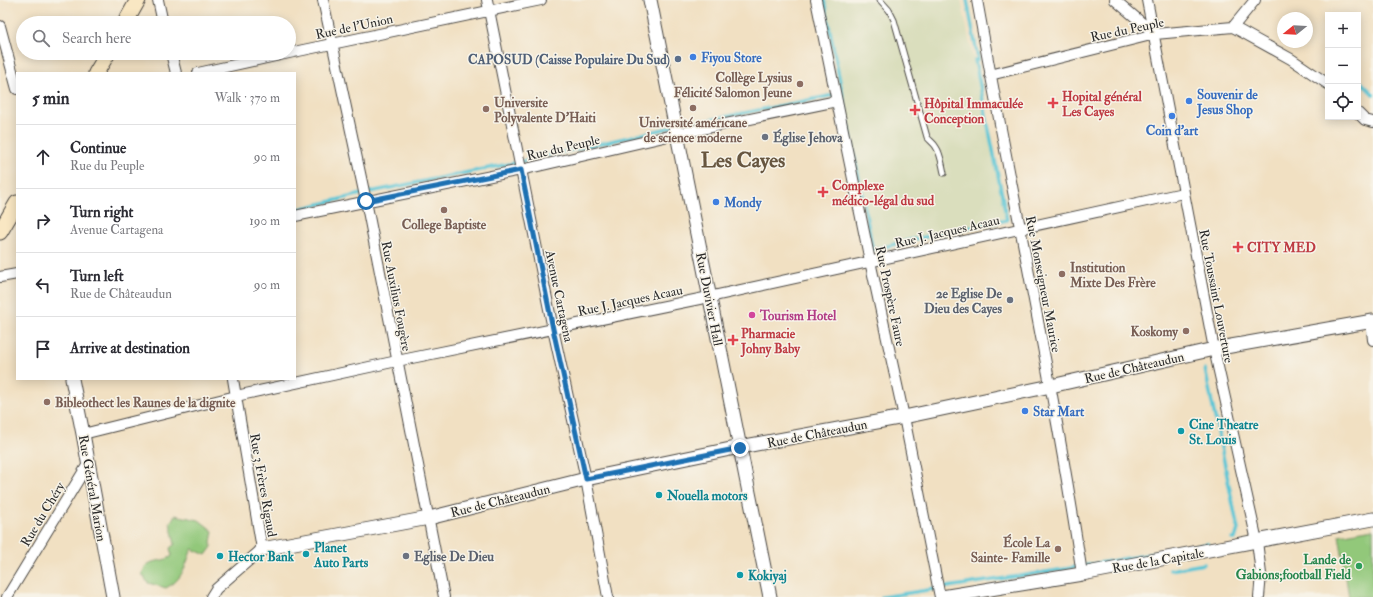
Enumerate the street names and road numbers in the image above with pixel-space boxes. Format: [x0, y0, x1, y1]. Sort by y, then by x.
street label: Rue de l'Union [314, 11, 395, 43]
street label: Rue du Peuple [1089, 14, 1166, 47]
street label: Rue du Peuple [525, 132, 602, 165]
street label: Rue J. Jacques Acaau [893, 212, 1001, 252]
street label: Rue Monseigneur Maurice [1022, 214, 1064, 355]
street label: Rue Toussaint Louverture [1195, 228, 1237, 365]
street label: Rue Auxilius Fougère [377, 240, 415, 353]
street label: Rue Prospère Faure [871, 245, 909, 349]
street label: Avenue Cartagena [541, 248, 577, 344]
street label: Rue Duvivier Hall [692, 251, 726, 348]
street label: Rue J. Jacques Acaau [576, 282, 684, 320]
street label: Rue de Châteaudun [1083, 349, 1186, 387]
street label: Rue de Châteaudun [766, 416, 869, 452]
street label: Rue 3 Frères Rigaud [246, 432, 280, 539]
street label: Rue Général Marion [75, 434, 109, 543]
street label: Rue du Chéry [17, 479, 69, 550]
street label: Rue de Châteaudun [449, 481, 552, 521]
street label: Rue de la Capitale [1111, 545, 1206, 578]

